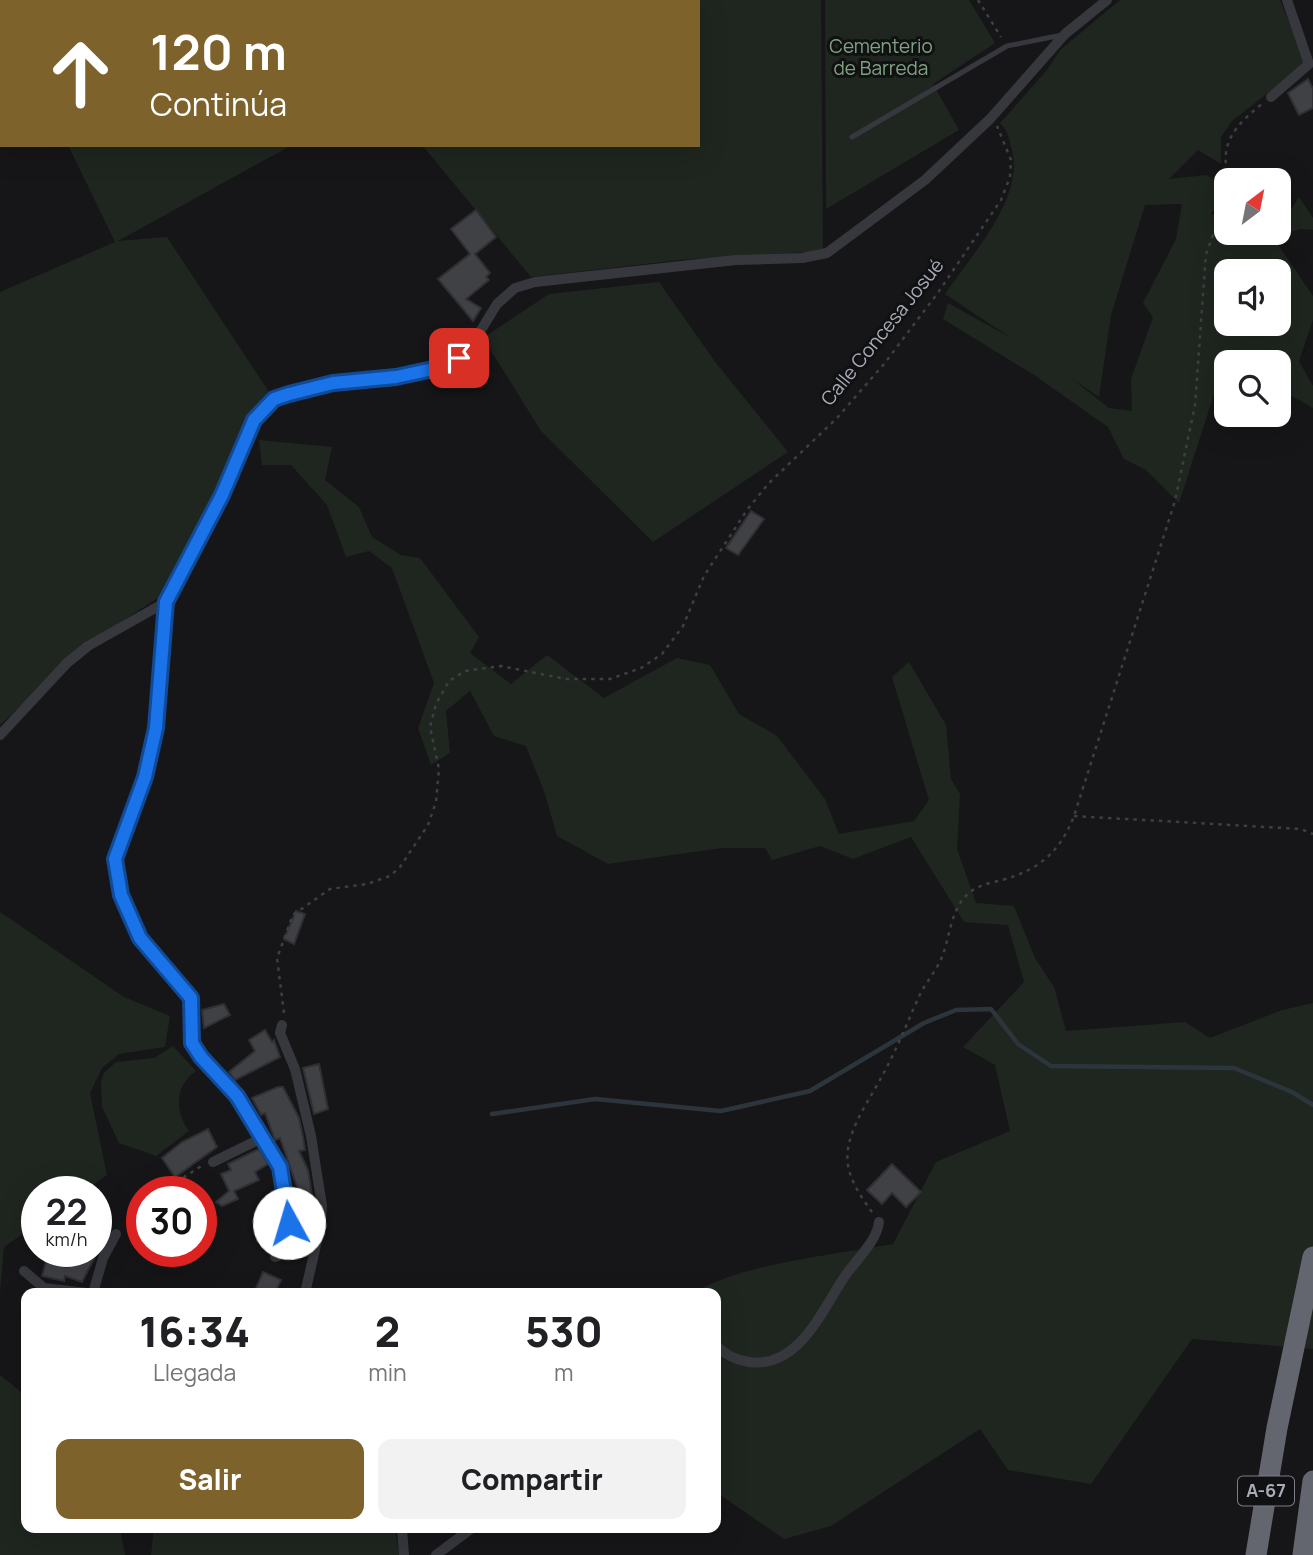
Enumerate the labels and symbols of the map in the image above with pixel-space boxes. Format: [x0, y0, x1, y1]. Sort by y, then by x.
park label: Cementerio de Barreda [829, 33, 933, 81]
north arrow [1214, 168, 1292, 245]
street label: Calle Concesa Josué [815, 253, 949, 411]
pin [429, 328, 489, 388]
speed limit sign: 30 [126, 1176, 217, 1267]
position arrow [252, 1186, 326, 1260]
road number: A-67 [1238, 1476, 1294, 1506]

